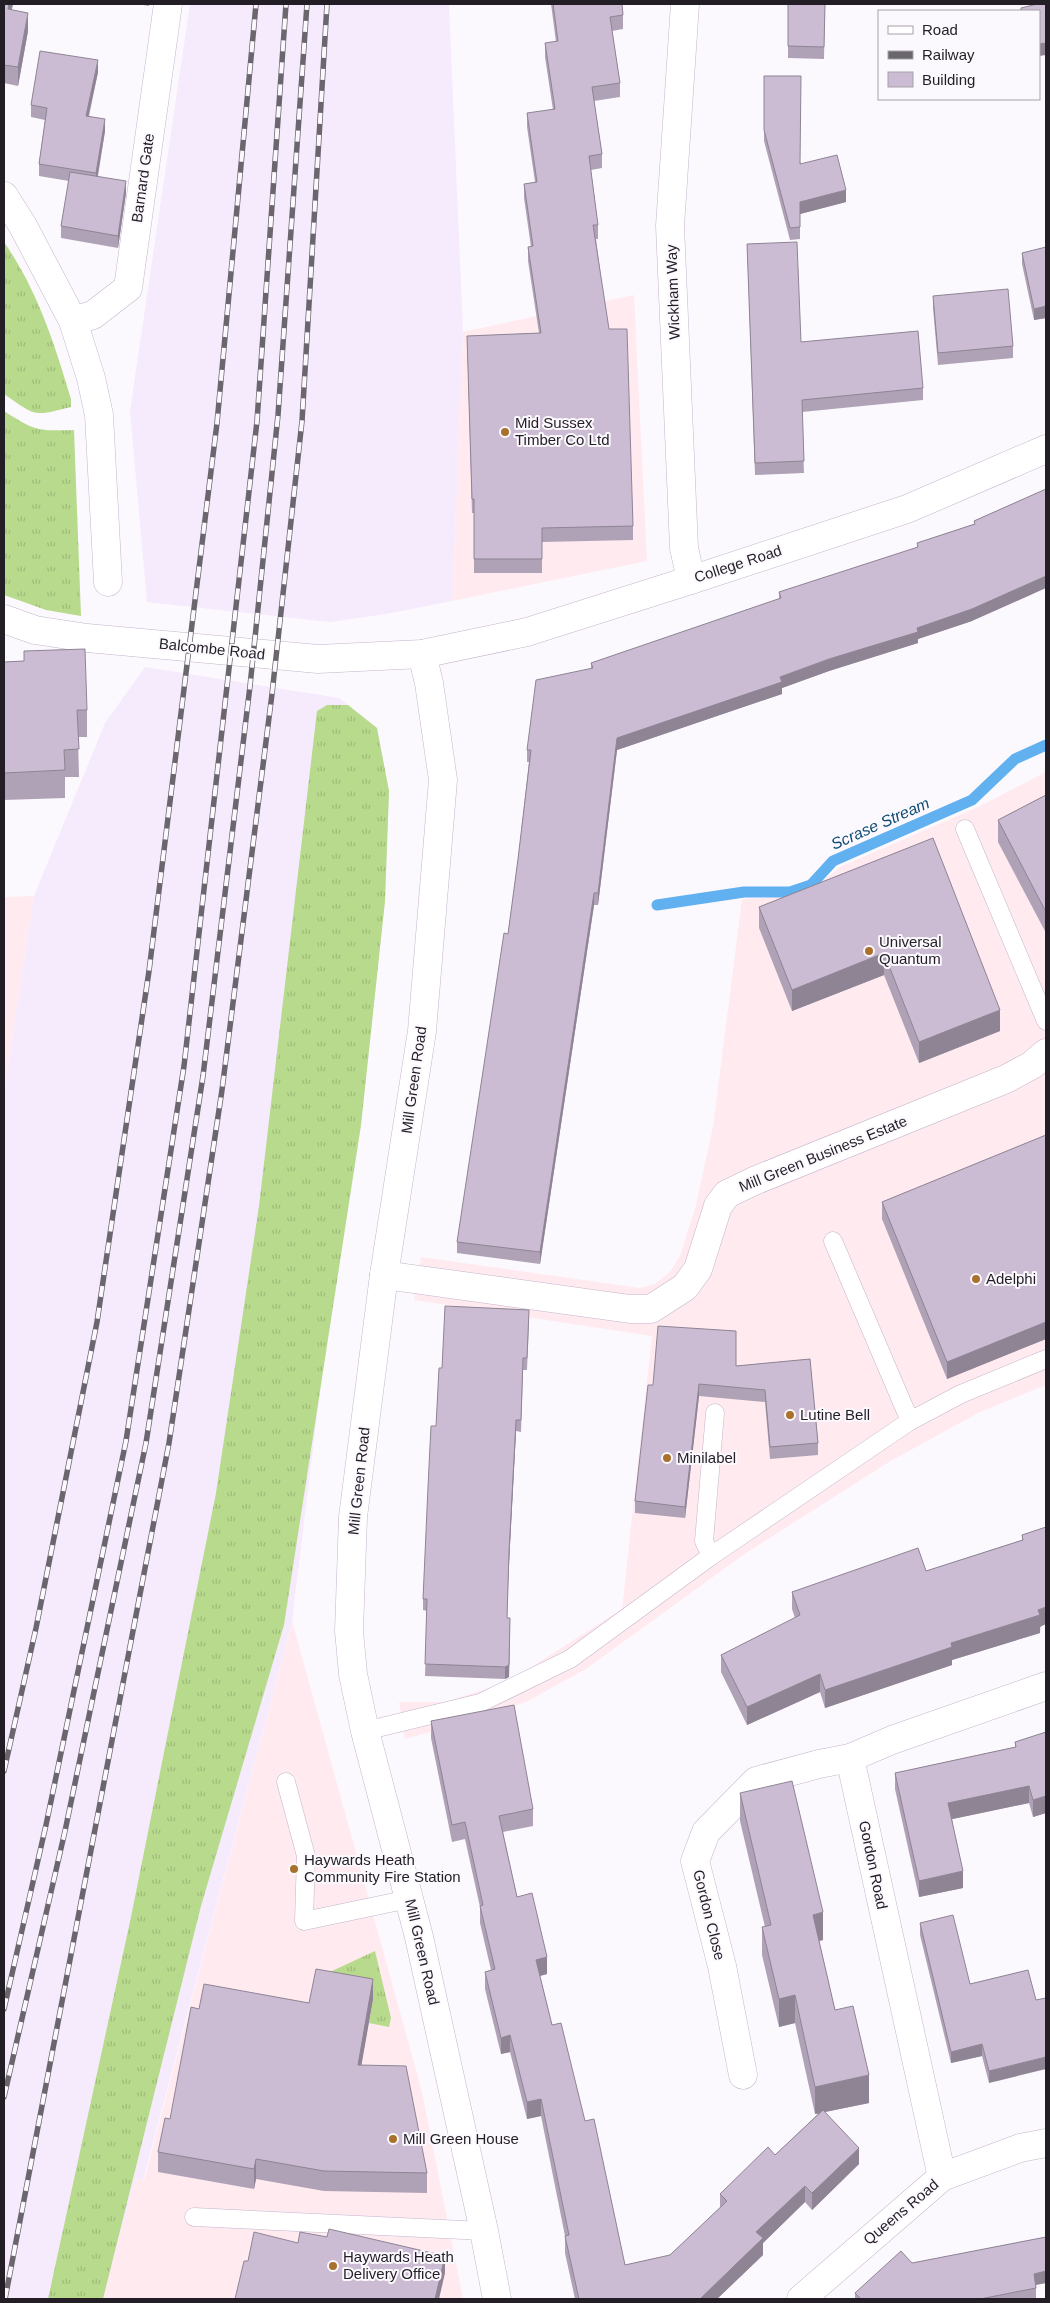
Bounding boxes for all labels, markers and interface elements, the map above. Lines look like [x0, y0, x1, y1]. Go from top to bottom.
legend [878, 10, 1040, 100]
text: Road [922, 21, 958, 38]
text: Railway [922, 46, 975, 63]
text: Building [922, 71, 975, 88]
street label: Barnard Gate [128, 132, 157, 224]
street label: Wickham Way [662, 244, 683, 340]
place label: Mid Sussex Timber Co Ltd [515, 414, 609, 448]
marker: Mid Sussex Timber Co Ltd [499, 426, 511, 438]
street label: College Road [692, 541, 784, 586]
street label: Balcombe Road [158, 634, 266, 663]
water label: Scrase Stream [828, 794, 932, 853]
place label: Universal Quantum [879, 933, 942, 967]
marker: Universal Quantum [863, 945, 875, 957]
street label: Mill Green Road [398, 1025, 429, 1135]
street label: Mill Green Business Estate [736, 1112, 909, 1195]
place label: Adelphi [986, 1270, 1036, 1287]
marker: Adelphi [970, 1273, 982, 1285]
place label: Lutine Bell [800, 1406, 870, 1423]
marker: Lutine Bell [784, 1409, 796, 1421]
street label: Mill Green Road [344, 1426, 373, 1536]
place label: Minilabel [677, 1449, 736, 1466]
marker: Minilabel [661, 1452, 673, 1464]
street label: Gordon Road [856, 1819, 891, 1911]
place label: Haywards Heath Community Fire Station [304, 1851, 461, 1885]
marker: Haywards Heath Community Fire Station [288, 1863, 300, 1875]
street label: Gordon Close [690, 1868, 729, 1962]
street label: Mill Green Road [402, 1897, 443, 2007]
place label: Mill Green House [403, 2130, 519, 2147]
marker: Mill Green House [387, 2133, 399, 2145]
street label: Queens Road [860, 2175, 942, 2248]
place label: Haywards Heath Delivery Office [343, 2248, 454, 2282]
marker: Haywards Heath Delivery Office [327, 2260, 339, 2272]

